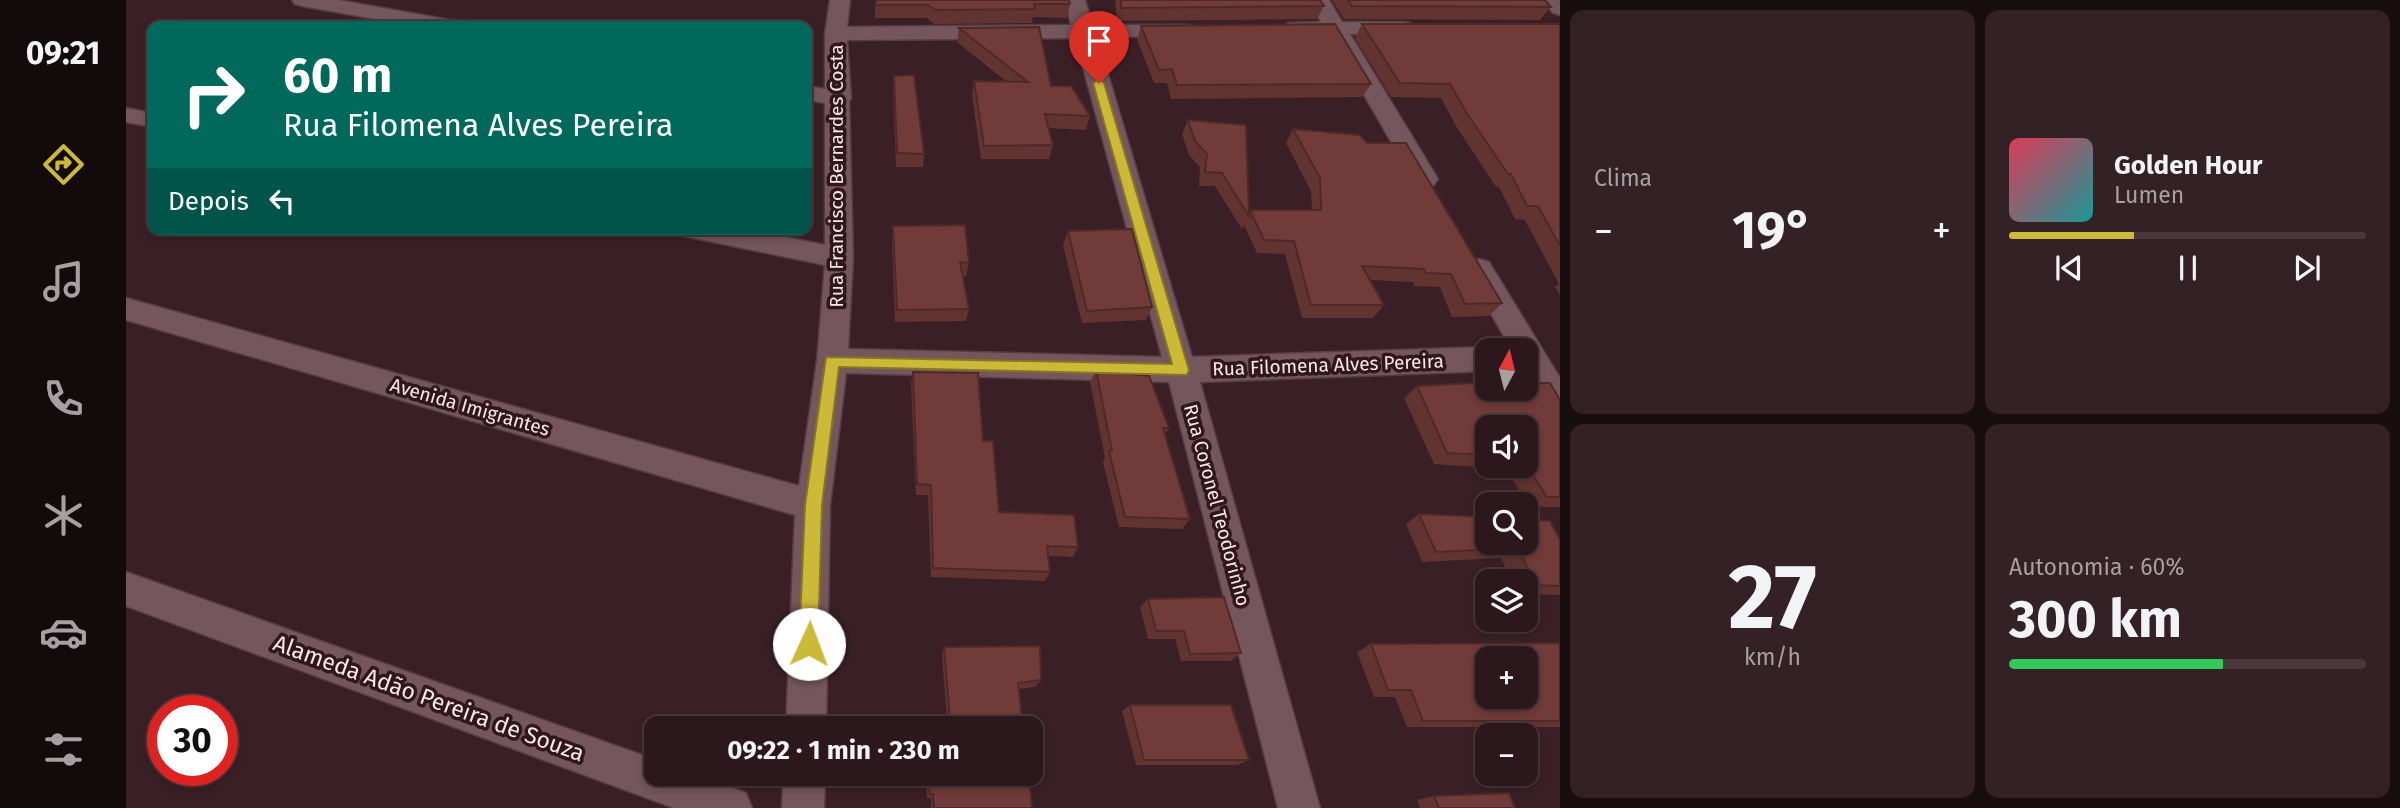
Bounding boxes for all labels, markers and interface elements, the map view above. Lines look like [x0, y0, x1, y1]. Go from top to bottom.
pin [1069, 11, 1129, 83]
icon: arrive [1080, 22, 1118, 60]
text: 09:21 [26, 34, 100, 72]
street label: Rua Francisco Bernardes Costa [825, 44, 848, 308]
text: 60 m [283, 46, 392, 105]
icon: right [168, 49, 259, 140]
text: Rua Filomena Alves Pereira [283, 106, 673, 144]
icon: directions [39, 140, 88, 189]
text: Golden Hour [2114, 150, 2262, 181]
text: Clima [1594, 164, 1652, 192]
text: Lumen [2114, 181, 2184, 209]
icon: left [263, 182, 301, 220]
text: Depois [168, 186, 249, 217]
text: 19° [1732, 199, 1813, 262]
text: − [1594, 208, 1613, 254]
text: + [1932, 208, 1951, 254]
icon: previous [2050, 249, 2088, 287]
icon: pause [2169, 249, 2207, 287]
icon: next [2288, 249, 2326, 287]
icon: music [39, 257, 88, 306]
north arrow [1475, 338, 1538, 401]
map controls [1475, 338, 1538, 786]
street label: Rua Filomena Alves Pereira [1212, 349, 1444, 381]
street label: Avenida Imigrantes [388, 373, 553, 441]
icon: phone [39, 374, 88, 423]
street label: Rua Coronel Teodorinho [1179, 402, 1255, 608]
button: sound [1475, 415, 1538, 478]
icon: climate [39, 491, 88, 540]
button: search [1475, 492, 1538, 555]
text: 27 [1728, 543, 1817, 652]
text: Autonomia · 60% [2009, 553, 2184, 581]
button: layers [1475, 569, 1538, 632]
text: 300 km [2009, 588, 2182, 651]
position arrow [772, 607, 846, 681]
icon: car [39, 608, 88, 657]
street label: Alameda Adão Pereira de Souza [270, 629, 588, 767]
text: km/h [1744, 643, 1801, 671]
button: + [1475, 646, 1538, 709]
speed limit sign: 30 [147, 695, 238, 786]
button: − [1475, 723, 1538, 786]
icon: filters [39, 725, 88, 774]
text: 09:22 · 1 min · 230 m [727, 735, 960, 766]

